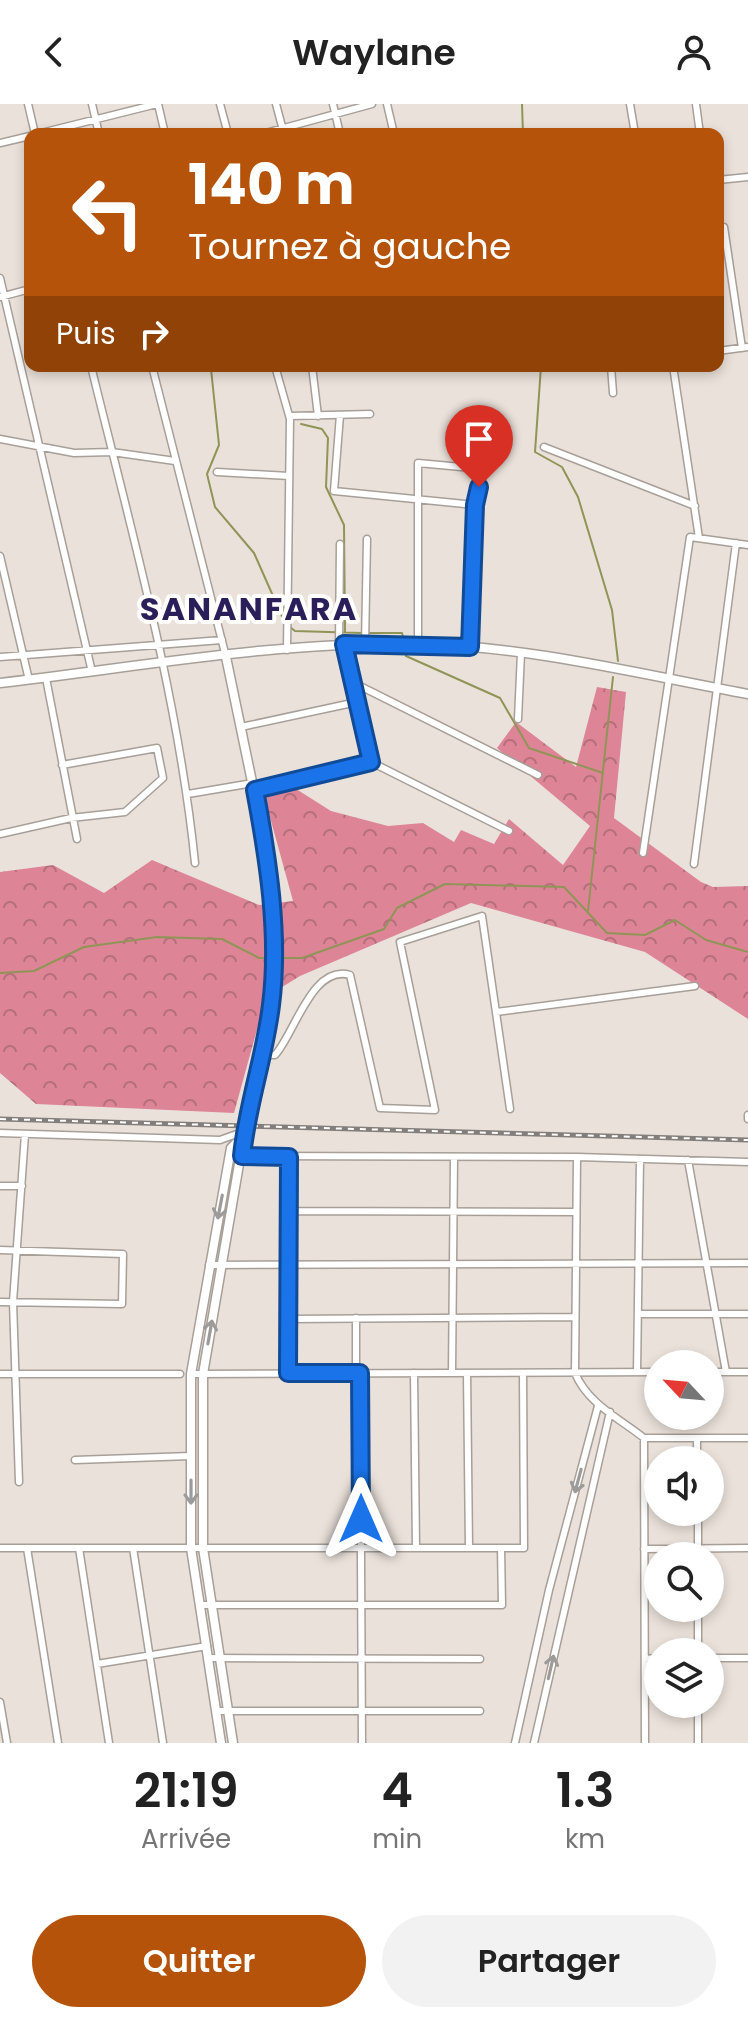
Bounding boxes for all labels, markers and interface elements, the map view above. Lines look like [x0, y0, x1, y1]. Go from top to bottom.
text: Waylane [292, 27, 456, 78]
icon: back [32, 30, 76, 74]
icon: person [672, 30, 716, 74]
text: 140 m [188, 145, 355, 224]
icon: left [56, 160, 160, 264]
text: Tournez à gauche [188, 221, 511, 272]
text: Puis [56, 312, 116, 355]
icon: right [132, 312, 176, 356]
pin [445, 405, 513, 487]
icon: arrive [457, 417, 501, 461]
district label: SANANFARA [140, 586, 358, 631]
one-way arrow [211, 1193, 226, 1219]
one-way arrow [203, 1320, 218, 1345]
north arrow [644, 1350, 724, 1430]
map controls [644, 1350, 724, 1718]
button: sound [644, 1446, 724, 1526]
one-way arrow [569, 1467, 584, 1493]
position arrow [319, 1477, 403, 1561]
one-way arrow [183, 1478, 199, 1505]
button: search [644, 1542, 724, 1622]
button: layers [644, 1638, 724, 1718]
one-way arrow [545, 1655, 560, 1680]
text: 21:19 [134, 1757, 239, 1824]
text: 4 [381, 1757, 413, 1824]
text: 1.3 [556, 1757, 614, 1824]
text: Arrivée [141, 1821, 231, 1857]
text: min [372, 1821, 422, 1857]
text: km [565, 1821, 605, 1857]
button: Quitter [32, 1915, 366, 2007]
button: Partager [382, 1915, 716, 2007]

